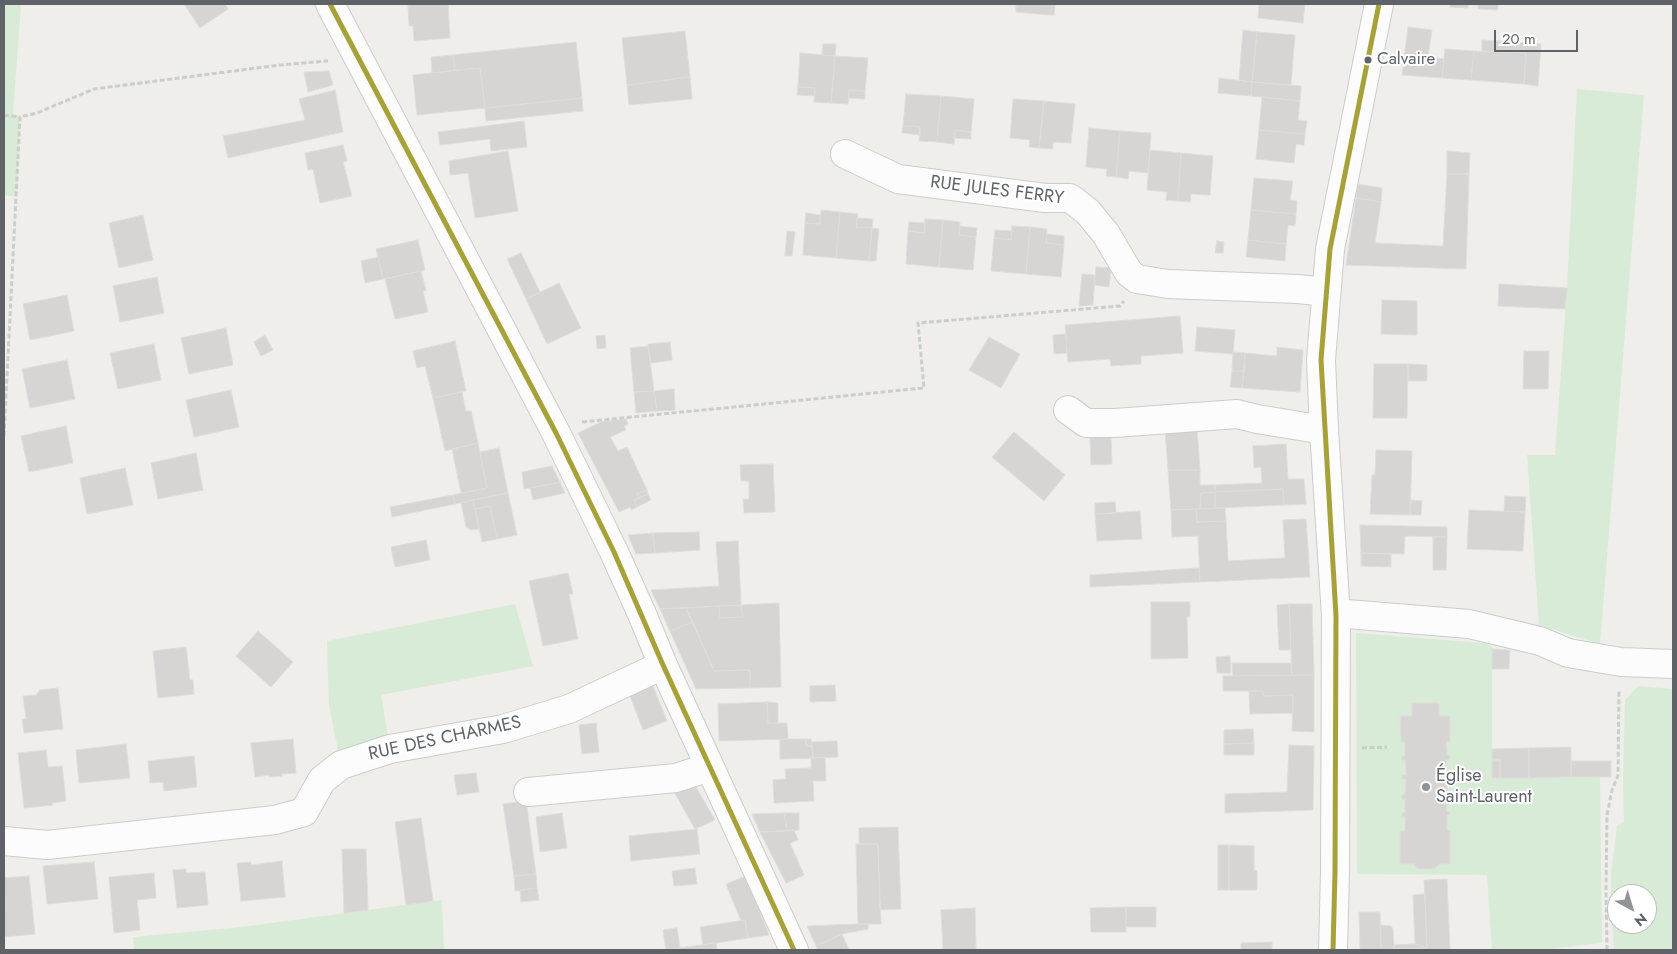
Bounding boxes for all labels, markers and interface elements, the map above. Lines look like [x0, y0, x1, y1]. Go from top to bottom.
scale bar [1497, 20, 1581, 52]
text: 20 m [1502, 28, 1536, 50]
place label: Calvaire [1377, 50, 1435, 70]
marker: Calvaire [1363, 55, 1373, 65]
street label: RUE JULES FERRY [929, 172, 1065, 210]
street label: RUE DES CHARMES [367, 712, 523, 766]
place label: Église Saint-Laurent [1436, 766, 1532, 809]
marker: Église Saint-Laurent [1420, 781, 1432, 793]
north arrow [1607, 884, 1657, 934]
text: N [1630, 909, 1651, 931]

